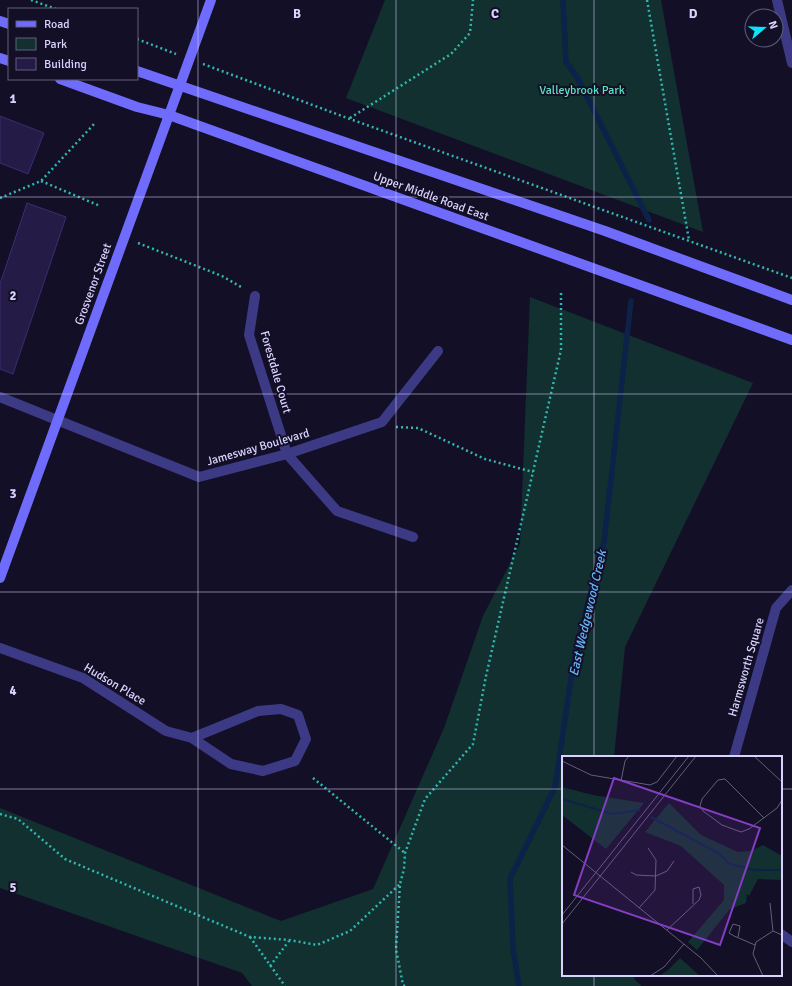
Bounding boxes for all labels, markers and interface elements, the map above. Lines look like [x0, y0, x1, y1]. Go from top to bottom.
text: B [293, 6, 301, 22]
text: C [491, 6, 499, 22]
text: D [689, 6, 698, 22]
legend [8, 8, 138, 80]
north arrow [744, 8, 784, 48]
text: Road [44, 17, 70, 32]
text: N [766, 19, 780, 31]
text: Park [44, 37, 67, 52]
text: Building [44, 57, 87, 72]
park label: Valleybrook Park [539, 83, 625, 98]
text: 1 [9, 91, 17, 107]
street label: Upper Middle Road East [371, 169, 491, 224]
street label: Grosvenor Street [72, 241, 115, 327]
text: 2 [9, 288, 17, 304]
street label: Forestdale Court [257, 329, 294, 415]
street label: Jamesway Boulevard [205, 426, 311, 469]
text: 3 [9, 486, 17, 502]
water label: East Wedgewood Creek [566, 547, 611, 678]
street label: Harmsworth Square [725, 616, 768, 718]
street label: Hudson Place [81, 660, 148, 709]
text: 4 [9, 683, 17, 699]
inset map [562, 756, 782, 976]
text: 5 [9, 880, 17, 896]

